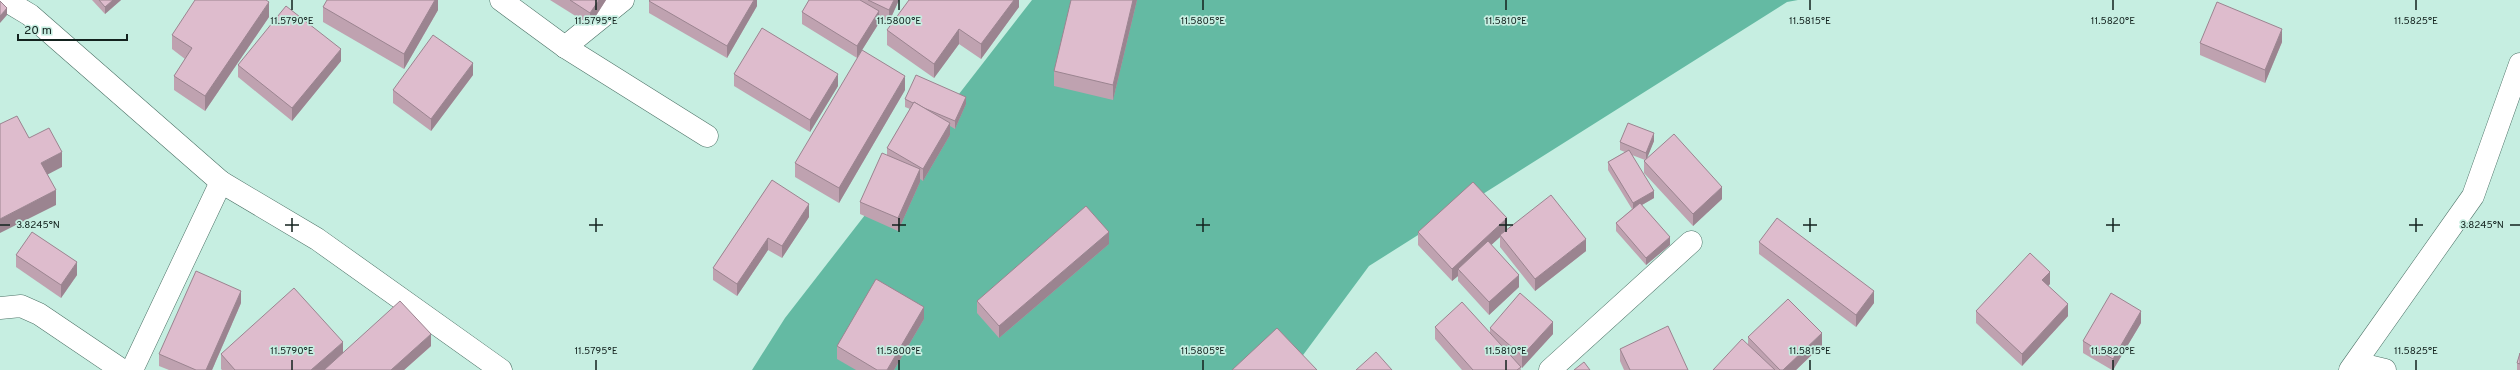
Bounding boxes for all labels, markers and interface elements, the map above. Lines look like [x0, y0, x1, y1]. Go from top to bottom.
text: 11.5790°E [270, 15, 314, 28]
text: 11.5795°E [574, 15, 618, 28]
text: 11.5800°E [877, 15, 921, 28]
text: 11.5805°E [1181, 15, 1225, 28]
text: 11.5810°E [1485, 15, 1527, 28]
text: 11.5815°E [1789, 15, 1831, 28]
text: 11.5820°E [2091, 15, 2135, 28]
text: 11.5825°E [2394, 15, 2438, 28]
scale bar [18, 16, 127, 42]
text: 20 m [24, 23, 52, 39]
text: 3.8245°N [16, 219, 60, 232]
text: 3.8245°N [2460, 219, 2504, 232]
text: 11.5790°E [270, 345, 314, 358]
text: 11.5795°E [574, 345, 618, 358]
text: 11.5800°E [877, 345, 921, 358]
text: 11.5805°E [1181, 345, 1225, 358]
text: 11.5810°E [1485, 345, 1527, 358]
text: 11.5815°E [1789, 345, 1831, 358]
text: 11.5820°E [2091, 345, 2135, 358]
text: 11.5825°E [2394, 345, 2438, 358]

